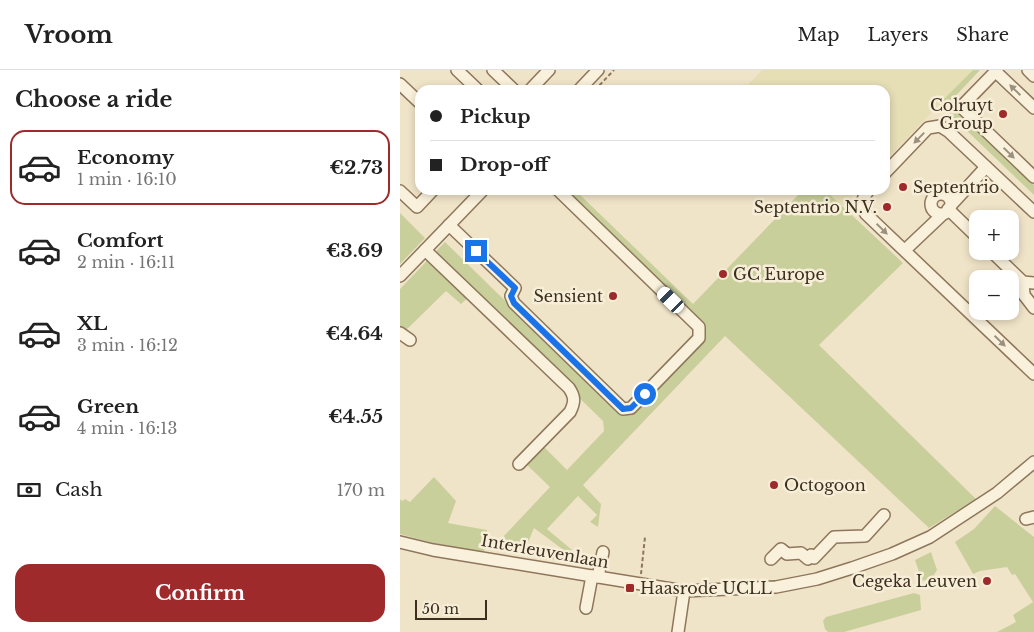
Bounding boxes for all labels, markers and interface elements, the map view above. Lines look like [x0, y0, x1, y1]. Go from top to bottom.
text: Vroom [25, 20, 113, 49]
text: Map [798, 24, 839, 46]
text: Layers [867, 24, 928, 46]
text: Share [956, 24, 1009, 46]
one-way arrow [1009, 84, 1021, 96]
text: Choose a ride [15, 86, 172, 113]
place label: Colruyt Group [930, 95, 993, 133]
text: Pickup [460, 105, 531, 128]
marker: Colruyt Group [997, 108, 1009, 120]
one-way arrow [913, 132, 925, 144]
icon: car [17, 145, 62, 190]
text: Economy [77, 146, 174, 169]
one-way arrow [1002, 147, 1014, 159]
text: Drop-off [460, 153, 549, 176]
text: €2.73 [330, 156, 383, 179]
text: 1 min · 16:10 [77, 169, 177, 189]
place label: Septentrio [913, 177, 999, 197]
marker: Septentrio [897, 181, 909, 193]
place label: Septentrio N.V. [754, 197, 877, 217]
marker: Septentrio N.V. [881, 201, 893, 213]
map controls [969, 210, 1019, 320]
button: + [969, 210, 1019, 260]
one-way arrow [876, 223, 888, 235]
icon: car [17, 228, 62, 273]
text: Comfort [77, 229, 164, 252]
text: €3.69 [326, 239, 383, 262]
route end [465, 240, 487, 262]
text: 2 min · 16:11 [77, 252, 175, 272]
place label: GC Europe [733, 264, 825, 284]
marker: GC Europe [717, 268, 729, 280]
button: − [969, 270, 1019, 320]
car [655, 284, 687, 316]
place label: Sensient [534, 286, 603, 306]
marker: Sensient [607, 290, 619, 302]
icon: car [17, 311, 62, 356]
text: XL [77, 312, 107, 335]
text: €4.64 [326, 322, 383, 345]
text: 3 min · 16:12 [77, 335, 178, 355]
one-way arrow [993, 335, 1005, 347]
route start [634, 383, 656, 405]
icon: car [17, 394, 62, 439]
text: Green [77, 395, 139, 418]
text: €4.55 [328, 405, 383, 428]
text: 4 min · 16:13 [77, 418, 177, 438]
place label: Octogoon [784, 475, 866, 495]
icon: cash [15, 476, 43, 504]
text: Cash [55, 478, 102, 501]
marker: Octogoon [768, 479, 780, 491]
text: 170 m [337, 480, 385, 500]
street label: Interleuvenlaan [480, 530, 610, 572]
button: Confirm [15, 564, 385, 622]
place label: Cegeka Leuven [852, 571, 977, 591]
marker: Cegeka Leuven [981, 575, 993, 587]
place label: Haasrode UCLL [640, 578, 772, 598]
marker: Haasrode UCLL [624, 582, 636, 594]
scale bar [415, 597, 488, 620]
text: 50 m [422, 600, 459, 618]

